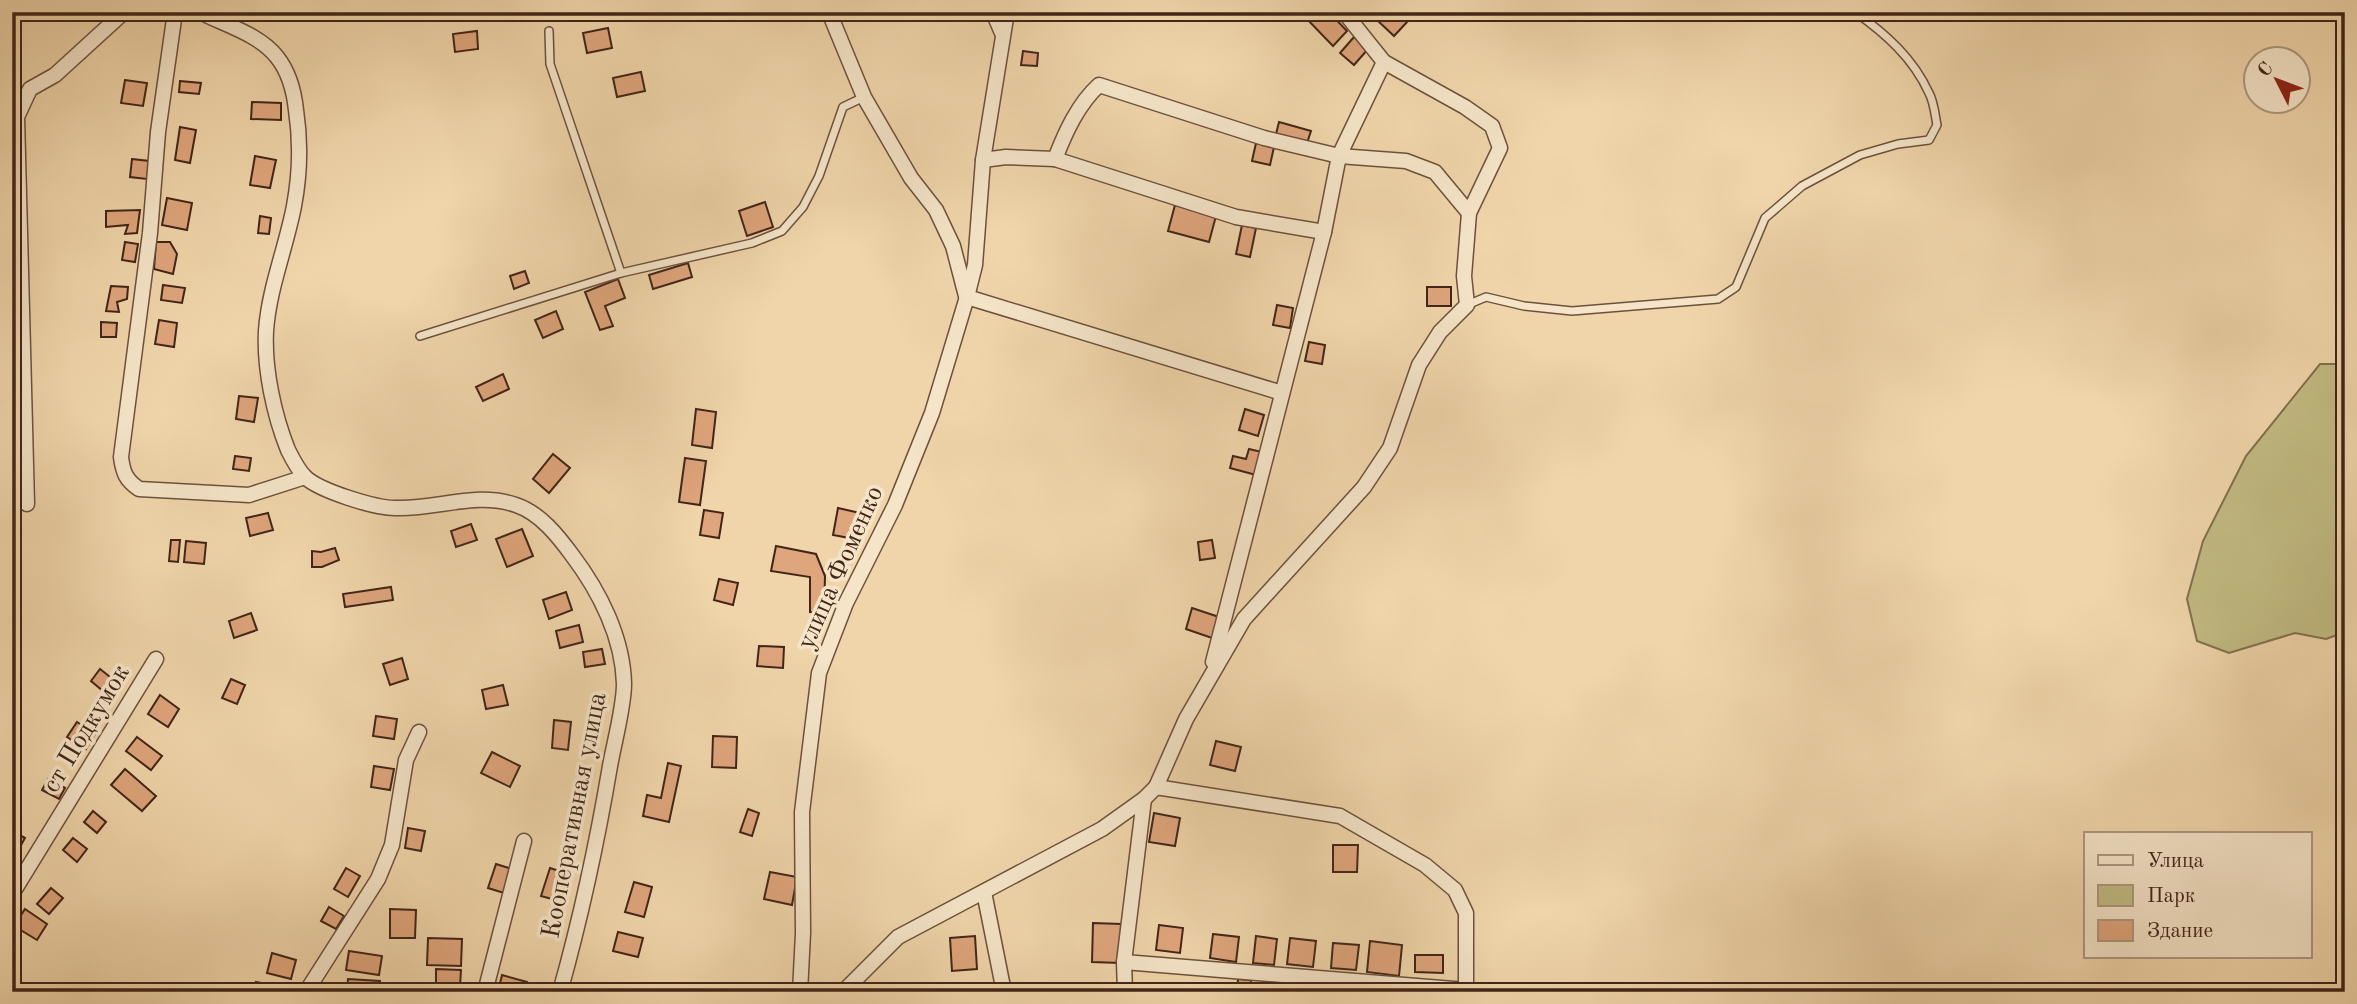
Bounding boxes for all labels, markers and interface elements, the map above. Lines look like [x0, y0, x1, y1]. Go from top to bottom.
north arrow [2242, 46, 2312, 116]
text: С [2255, 59, 2277, 81]
street label: улица Фоменко [793, 482, 888, 653]
street label: ст Подкумок [38, 661, 135, 797]
street label: Кооперативная улица [538, 690, 612, 941]
legend [2084, 832, 2312, 958]
text: Улица [2147, 851, 2204, 872]
text: Парк [2147, 886, 2196, 907]
text: Здание [2147, 921, 2213, 942]

